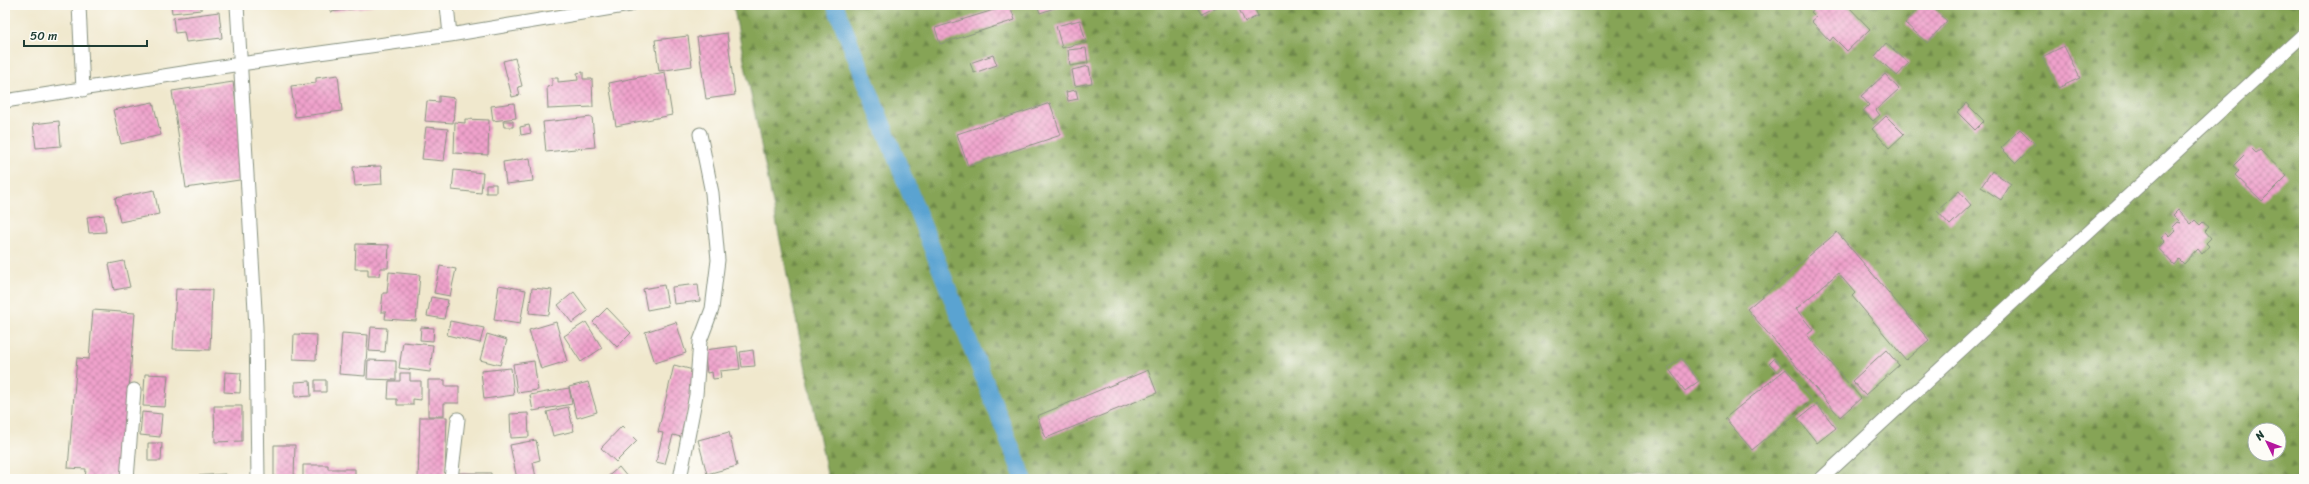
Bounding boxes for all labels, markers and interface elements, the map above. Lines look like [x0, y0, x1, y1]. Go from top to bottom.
scale bar [24, 22, 147, 48]
text: 50 m [30, 25, 57, 47]
north arrow [2247, 422, 2287, 462]
text: N [2250, 426, 2270, 446]

